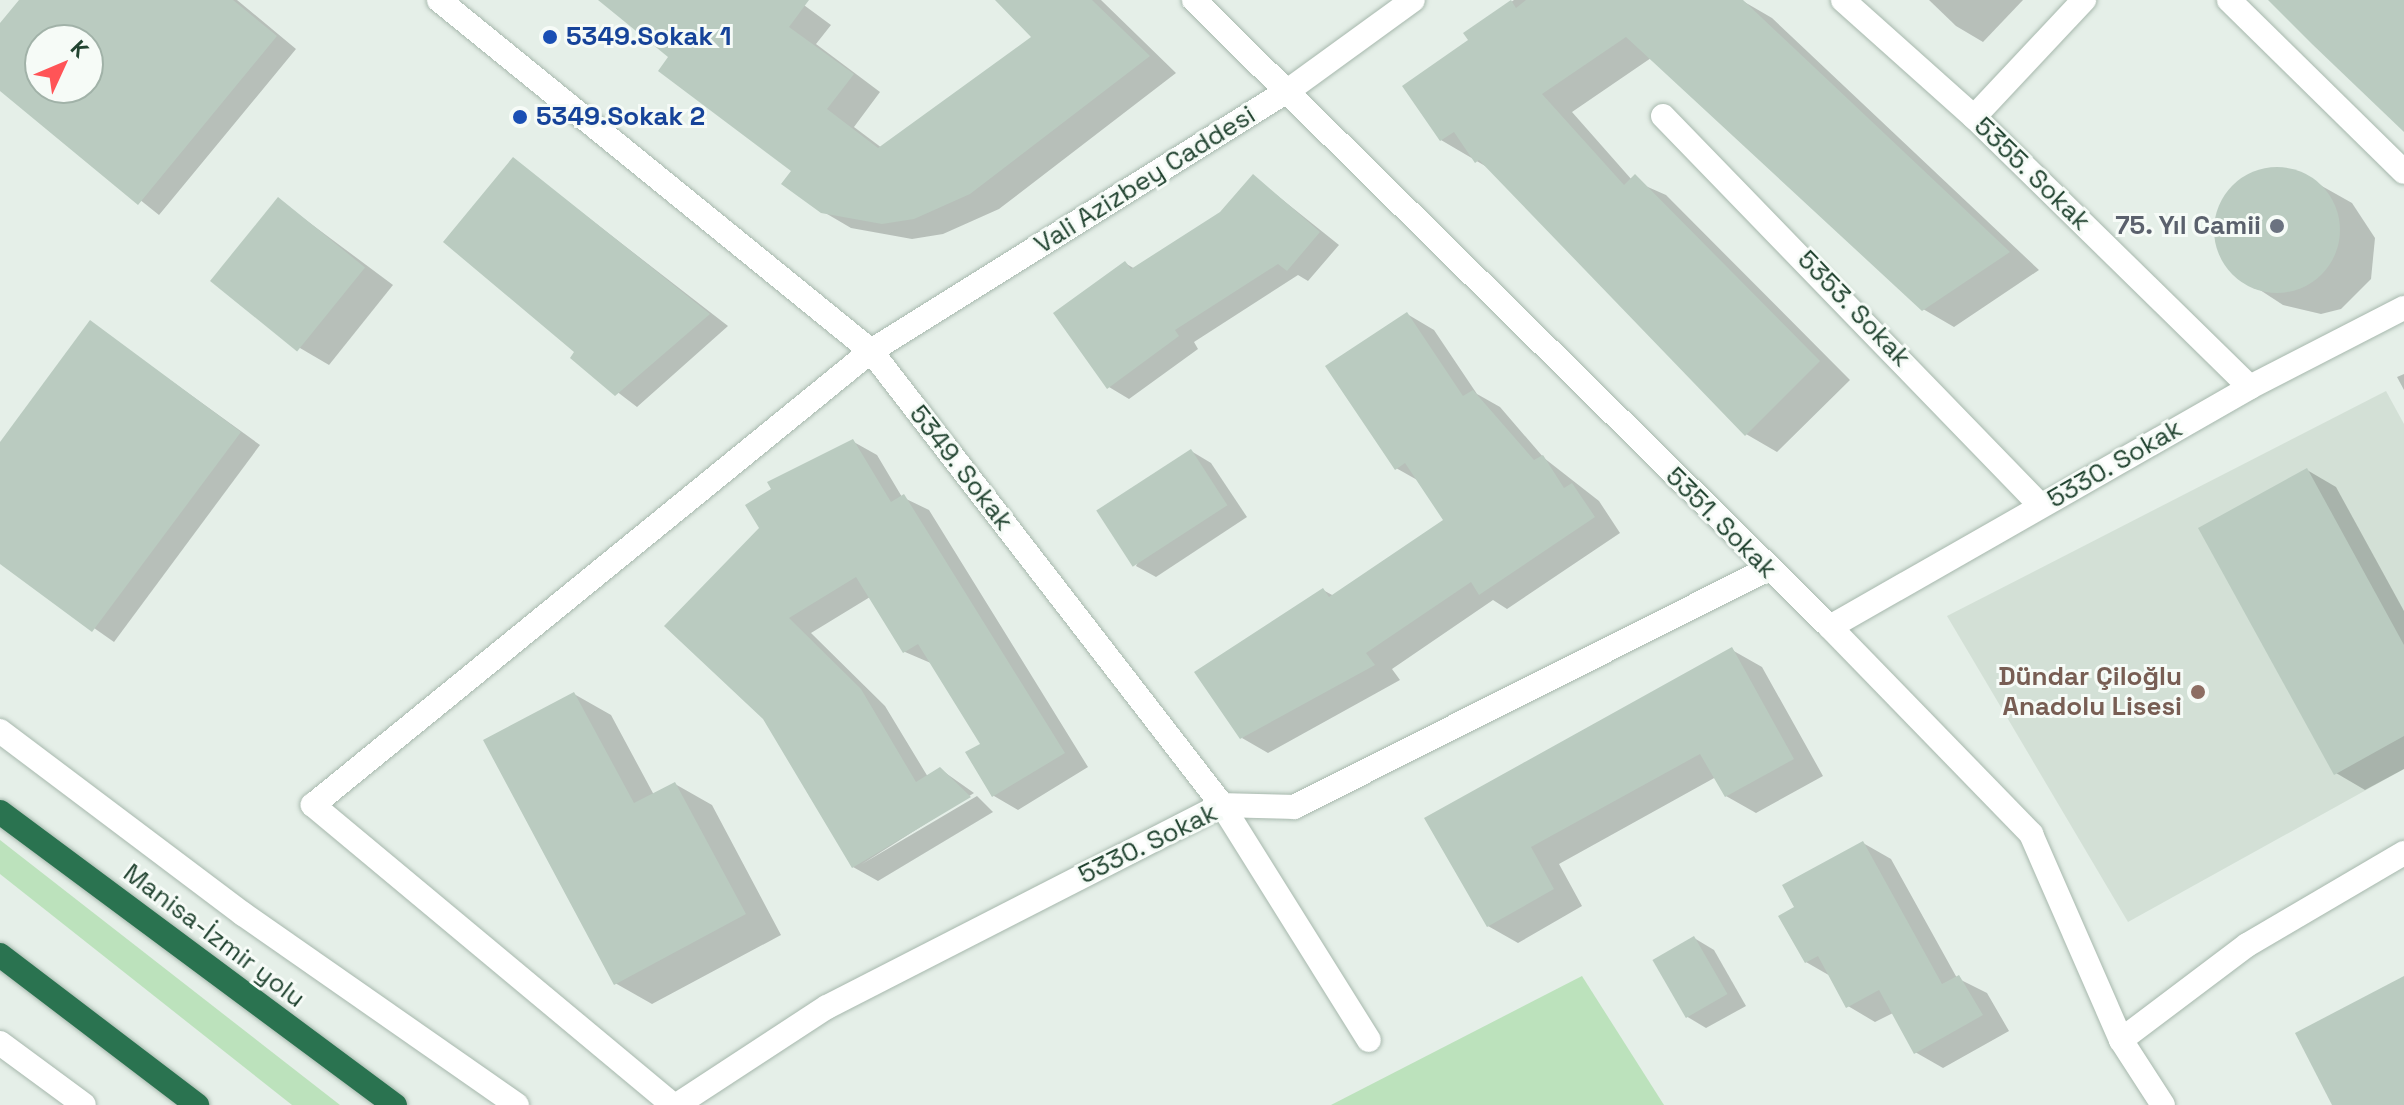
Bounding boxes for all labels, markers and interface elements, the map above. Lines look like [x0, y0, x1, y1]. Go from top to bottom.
place label: 5349.Sokak 1 [566, 21, 732, 53]
north arrow [24, 24, 104, 104]
marker: 5349.Sokak 1 [541, 28, 559, 46]
text: K [65, 34, 95, 63]
street label: Vali Azizbey Caddesi [1029, 99, 1261, 261]
place label: 5349.Sokak 2 [536, 101, 705, 133]
marker: 5349.Sokak 2 [511, 108, 529, 126]
street label: 5355. Sokak [1967, 111, 2097, 237]
place label: 75. Yıl Camii [2114, 210, 2261, 242]
marker: 75. Yıl Camii [2268, 217, 2286, 235]
street label: 5353. Sokak [1791, 244, 1917, 374]
street label: 5349. Sokak [902, 399, 1020, 537]
street label: 5330. Sokak [2042, 413, 2188, 515]
street label: 5351. Sokak [1659, 461, 1783, 585]
place label: Dündar Çiloğlu Anadolu Lisesi [1998, 661, 2182, 722]
marker: Dündar Çiloğlu Anadolu Lisesi [2189, 683, 2207, 701]
street label: 5330. Sokak [1073, 797, 1223, 891]
street label: Manisa-İzmir yolu [117, 858, 311, 1014]

